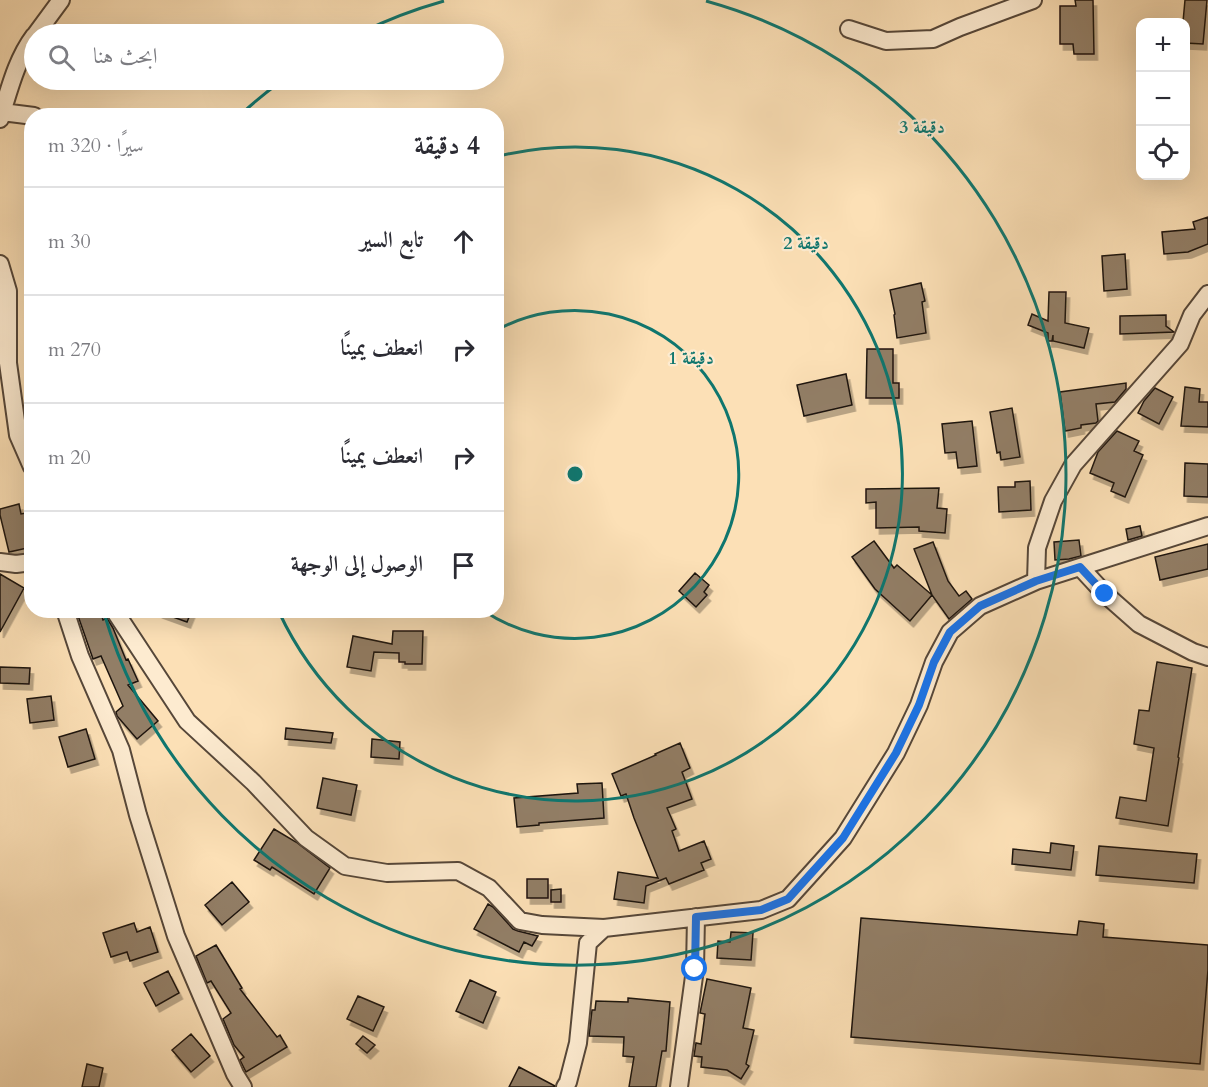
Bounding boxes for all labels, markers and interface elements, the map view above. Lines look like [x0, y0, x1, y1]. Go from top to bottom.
map controls [1136, 18, 1190, 180]
button: + [1136, 18, 1190, 72]
search box [24, 24, 504, 90]
icon: search [45, 41, 78, 74]
text: ابحث هنا [93, 41, 158, 71]
button: − [1136, 72, 1190, 126]
text: 3 دقيقة [899, 115, 945, 140]
button: locate [1136, 126, 1190, 180]
text: 4 دقيقة [414, 128, 480, 163]
text: سيرًا · 320 m [48, 132, 144, 159]
text: تابع السير [360, 225, 423, 255]
icon: ahead [447, 225, 480, 258]
text: 30 m [48, 228, 91, 255]
text: 2 دقيقة [783, 231, 829, 256]
text: انعطف يمينًا [340, 333, 423, 363]
icon: right [447, 333, 480, 366]
text: 270 m [48, 336, 101, 363]
text: 1 دقيقة [668, 346, 714, 371]
text: انعطف يمينًا [340, 441, 423, 471]
icon: right [447, 441, 480, 474]
text: 20 m [48, 444, 91, 471]
centre of rings [565, 464, 585, 484]
text: الوصول إلى الوجهة [291, 549, 423, 579]
icon: arrive [447, 549, 480, 582]
route end [1091, 580, 1117, 606]
route start [681, 955, 707, 981]

